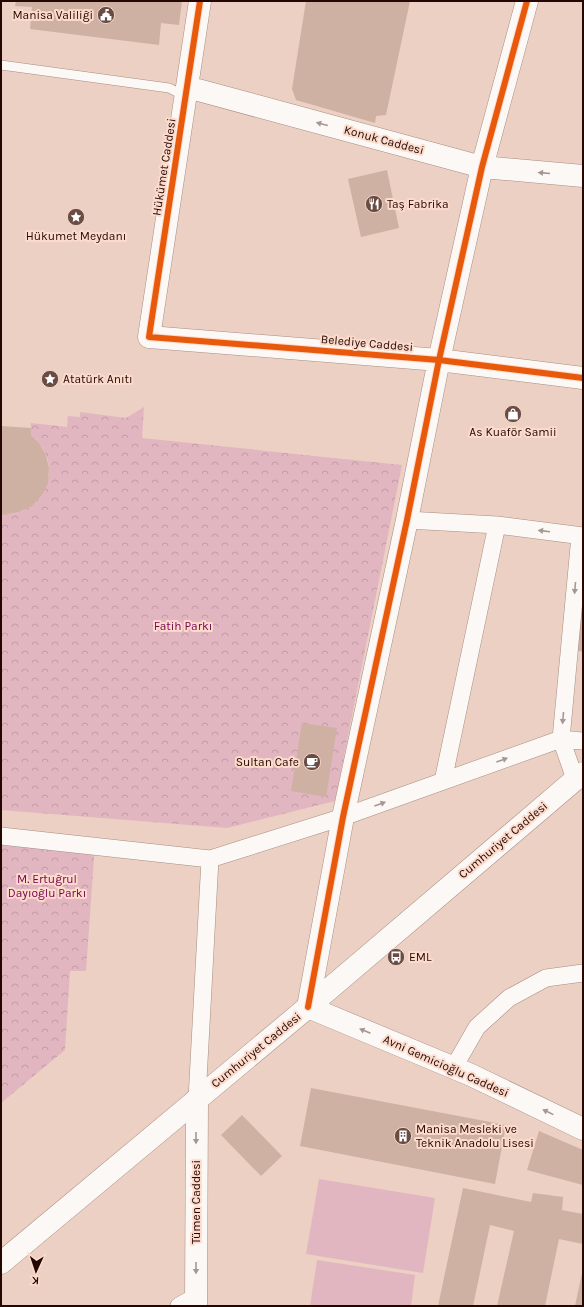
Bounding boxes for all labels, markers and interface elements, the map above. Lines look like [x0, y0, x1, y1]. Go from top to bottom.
public building icon: Manisa Valiliği [96, 5, 116, 25]
place label: Manisa Valiliği [12, 8, 93, 22]
street label: Hükümet Caddesi [149, 117, 179, 217]
one-way arrow [316, 120, 328, 126]
street label: Konuk Caddesi [342, 123, 426, 157]
one-way arrow [538, 169, 550, 176]
restaurant icon: Taş Fabrika [364, 194, 384, 214]
place label: Taş Fabrika [387, 197, 449, 211]
place icon: Hükumet Meydanı [66, 207, 86, 227]
place label: Hükumet Meydanı [26, 229, 126, 243]
street label: Belediye Caddesi [320, 332, 414, 354]
place icon: Atatürk Anıtı [40, 369, 60, 389]
place label: Atatürk Anıtı [63, 372, 133, 386]
shop icon: As Kuaför Samii [503, 404, 523, 424]
place label: As Kuaför Samii [469, 425, 557, 439]
one-way arrow [538, 528, 550, 534]
one-way arrow [572, 582, 579, 594]
park label: Fatih Parkı [154, 619, 212, 633]
one-way arrow [560, 712, 566, 724]
cafe icon: Sultan Cafe [302, 752, 322, 772]
place label: Sultan Cafe [236, 755, 299, 769]
one-way arrow [497, 756, 509, 762]
street label: Cumhuriyet Caddesi [456, 799, 550, 881]
one-way arrow [374, 800, 386, 806]
park label: M. Ertuğrul Dayıoğlu Parkı [8, 872, 86, 900]
bus stop icon: EML [386, 947, 406, 967]
place label: EML [409, 950, 432, 964]
street label: Cumhuriyet Caddesi [208, 1009, 304, 1091]
one-way arrow [359, 1027, 371, 1033]
street label: Avni Gemicioğlu Caddesi [381, 1032, 511, 1100]
one-way arrow [542, 1109, 554, 1115]
place label: Manisa Mesleki ve Teknik Anadolu Lisesi [416, 1122, 534, 1150]
building icon: Manisa Mesleki ve Teknik Anadolu Lisesi [393, 1126, 413, 1146]
one-way arrow [193, 1132, 199, 1145]
street label: Tümen Caddesi [189, 1160, 203, 1244]
north arrow [16, 1251, 56, 1291]
one-way arrow [192, 1262, 199, 1274]
text: K [31, 1274, 39, 1287]

